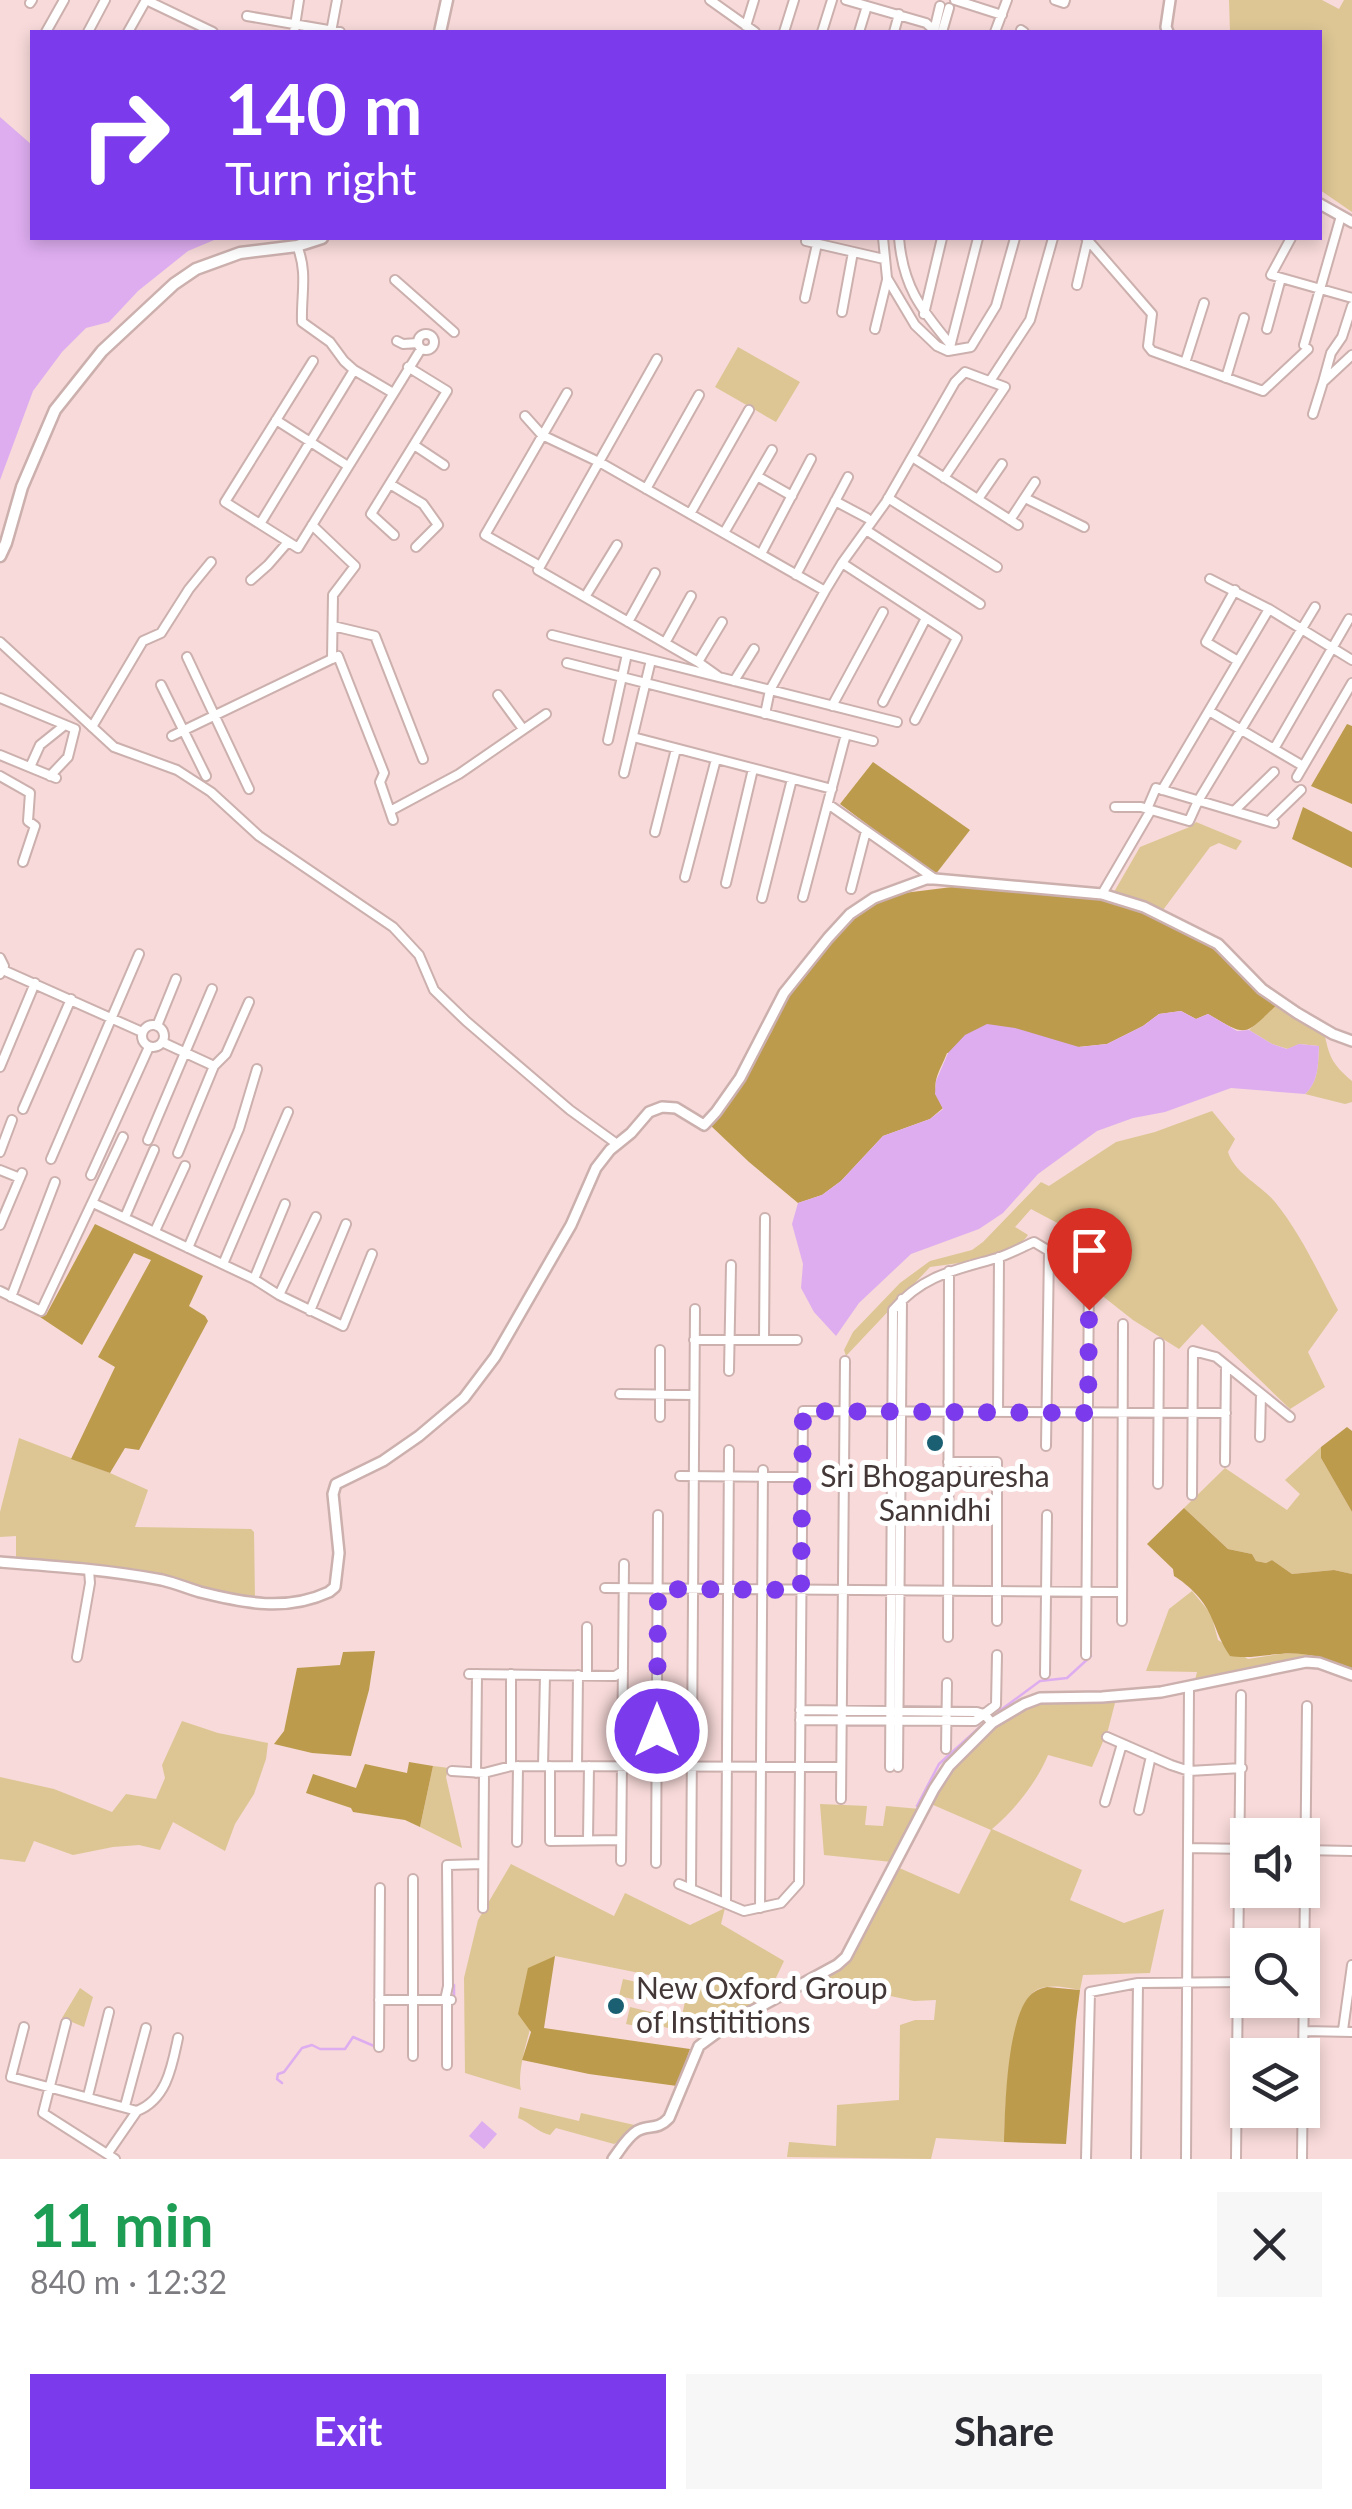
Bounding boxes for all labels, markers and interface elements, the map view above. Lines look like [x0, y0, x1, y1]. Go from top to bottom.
text: 140 m [225, 66, 422, 150]
icon: right [60, 70, 190, 200]
text: Turn right [225, 151, 416, 205]
pin [1047, 1208, 1132, 1311]
icon: arrive [1062, 1223, 1117, 1278]
marker: Sri Bhogapuresha Sannidhi [924, 1432, 946, 1454]
place label: Sri Bhogapuresha Sannidhi [820, 1457, 1050, 1527]
position arrow [605, 1679, 709, 1783]
map controls [1230, 1818, 1320, 2128]
button: sound [1230, 1818, 1320, 1908]
button: search [1230, 1928, 1320, 2018]
place label: New Oxford Group of Instititions [636, 1969, 888, 2039]
marker: New Oxford Group of Instititions [605, 1995, 627, 2017]
button: layers [1230, 2038, 1320, 2128]
text: 11 min [30, 2188, 214, 2260]
button: close [1217, 2192, 1322, 2297]
text: 840 m · 12:32 [30, 2262, 227, 2301]
button: Exit [30, 2374, 666, 2489]
button: Share [686, 2374, 1322, 2489]

